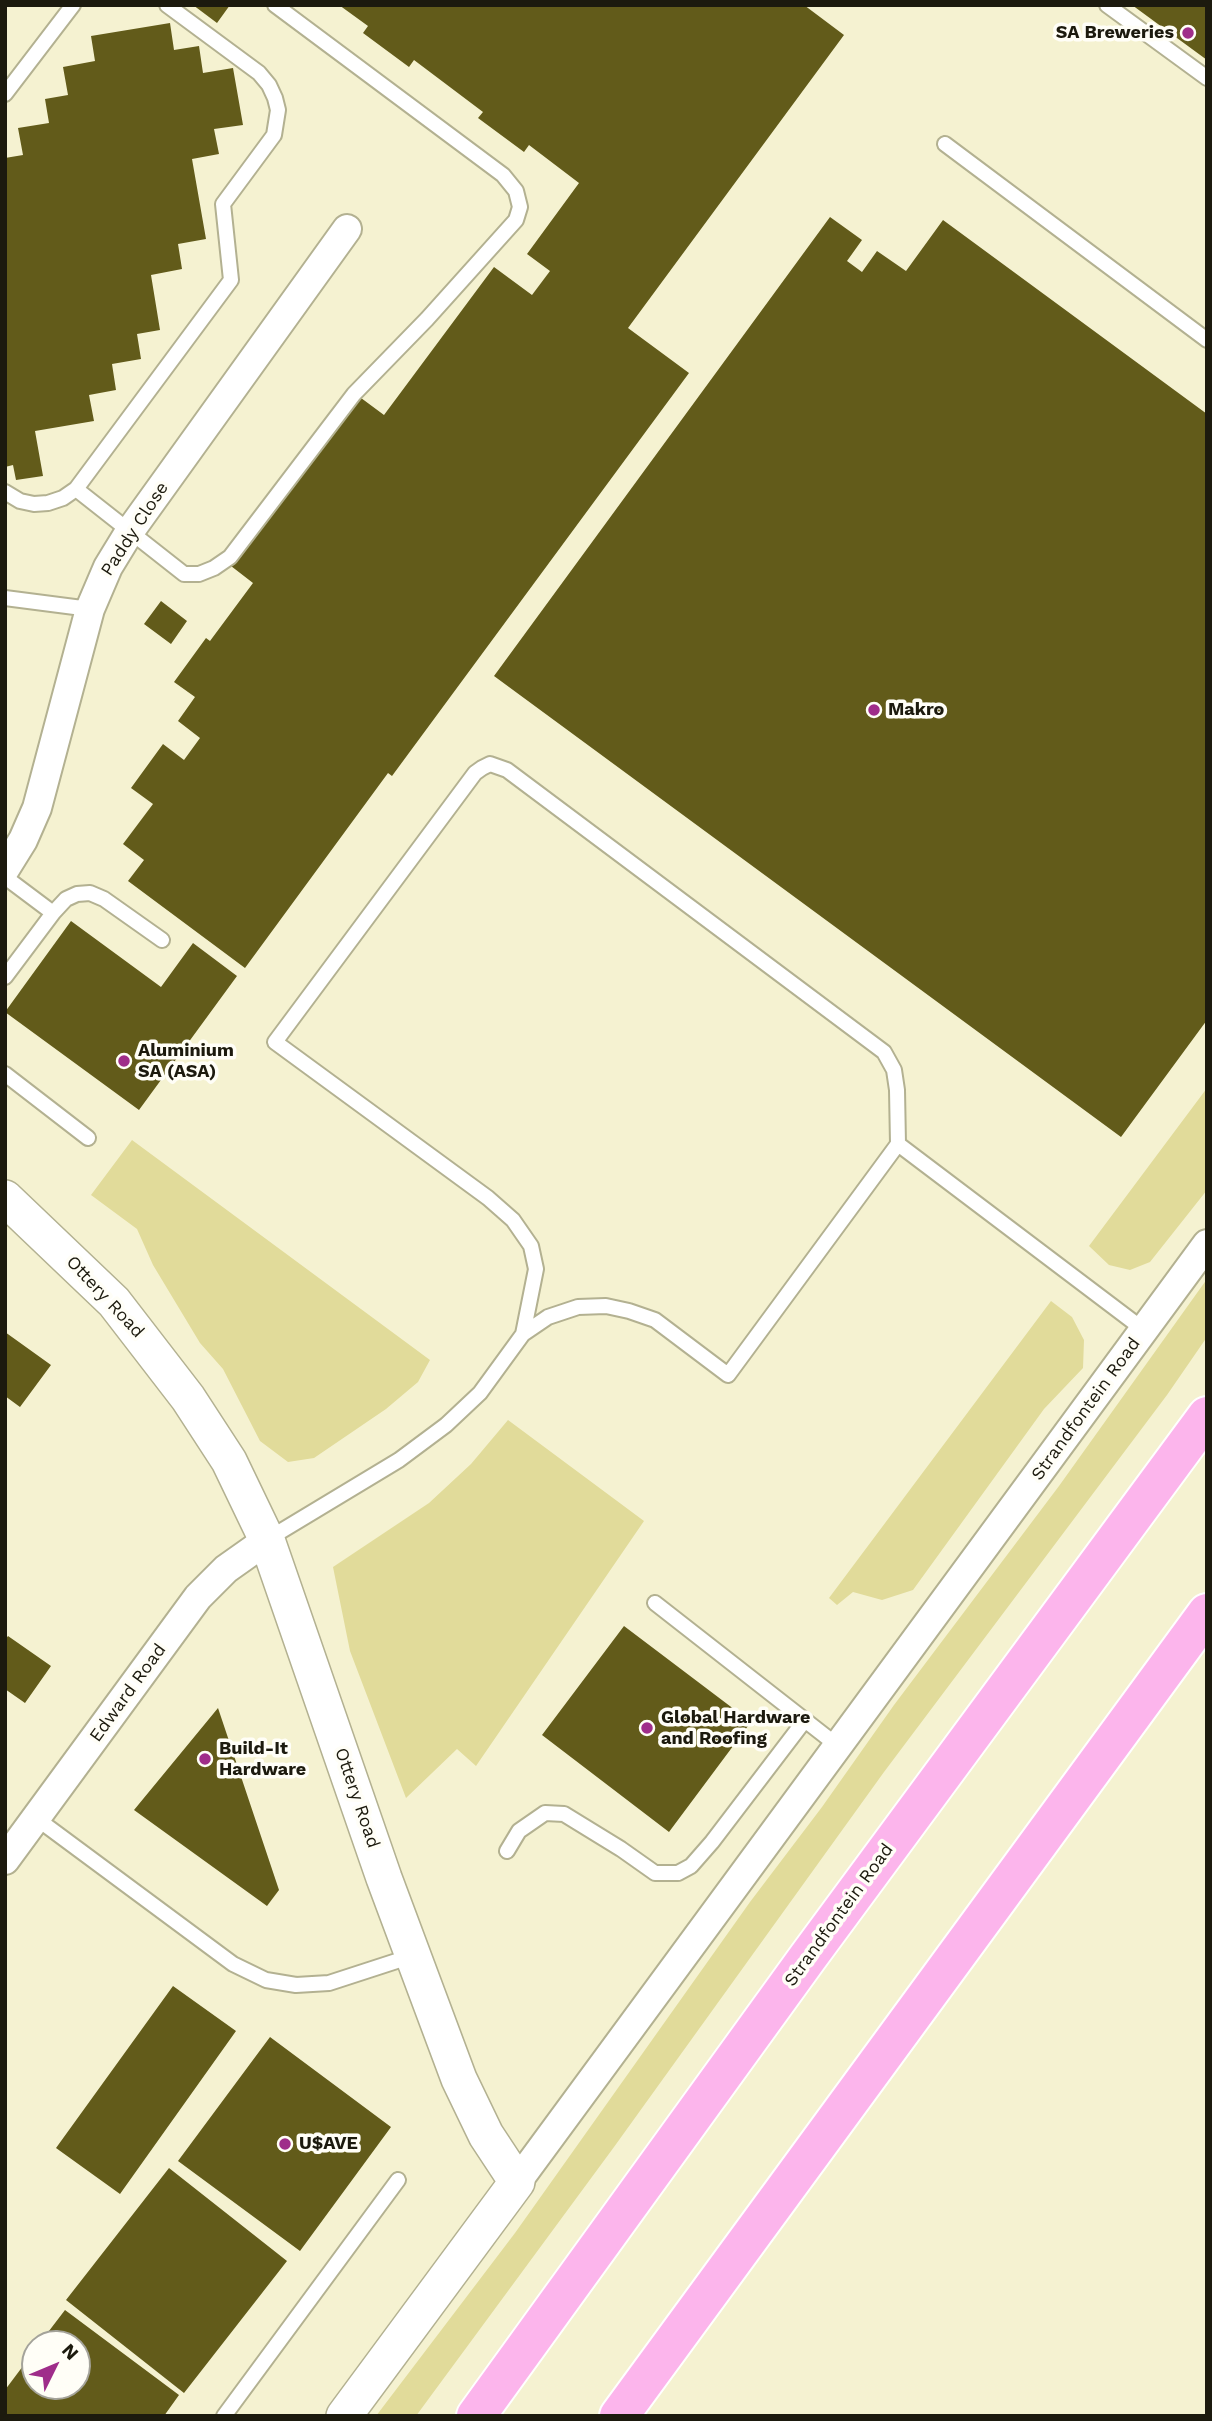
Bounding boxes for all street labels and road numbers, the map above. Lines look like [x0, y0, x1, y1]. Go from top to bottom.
street label: Paddy Close [97, 478, 173, 580]
street label: Ottery Road [61, 1251, 149, 1343]
street label: Strandfontein Road [1027, 1333, 1145, 1485]
street label: Edward Road [85, 1640, 171, 1746]
street label: Ottery Road [330, 1745, 384, 1851]
street label: Strandfontein Road [780, 1839, 898, 1991]

